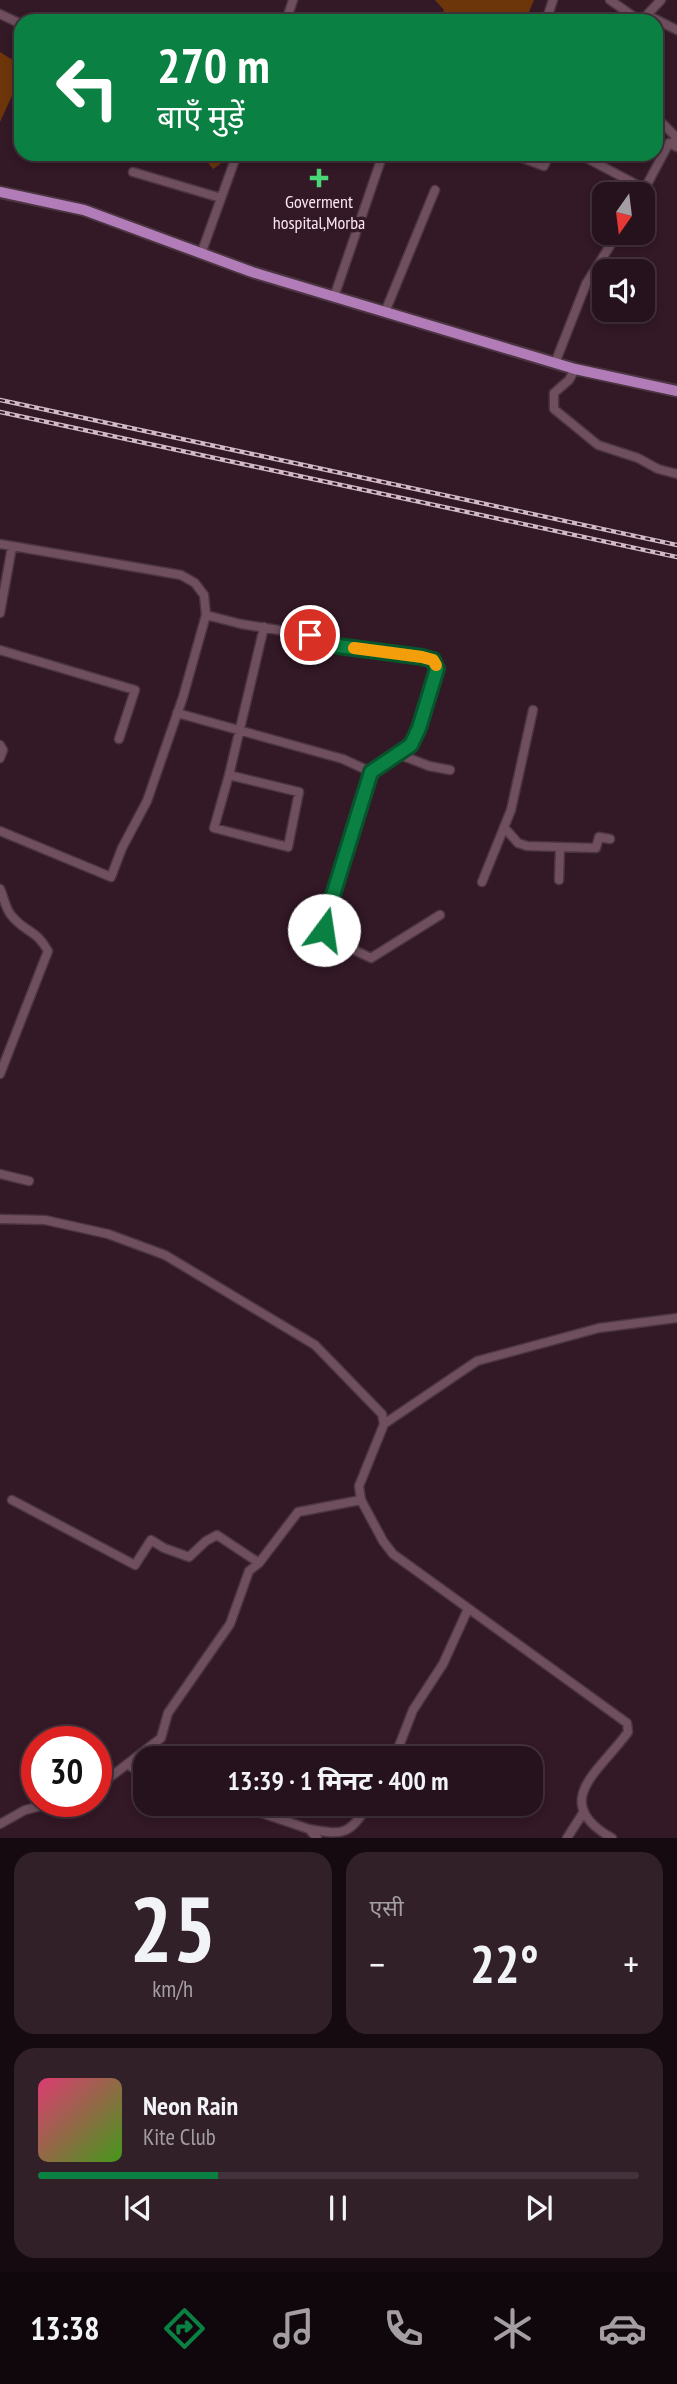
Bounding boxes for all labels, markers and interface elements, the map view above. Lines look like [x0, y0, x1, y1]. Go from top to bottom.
text: 270 m [157, 33, 270, 97]
icon: left [42, 42, 133, 133]
text: बाएँ मुड़ें [157, 95, 244, 137]
marker: Goverment hospital,Morba [309, 168, 329, 188]
north arrow [592, 182, 654, 245]
map controls [592, 182, 655, 322]
place label: Goverment hospital,Morba [273, 190, 365, 234]
button: sound [592, 259, 655, 322]
pin [280, 605, 340, 665]
icon: arrive [291, 616, 329, 654]
position arrow [287, 893, 361, 967]
speed limit sign: 30 [21, 1726, 112, 1817]
text: 13:39 · 1 मिनट · 400 m [228, 1764, 448, 1797]
text: 25 [129, 1869, 216, 1987]
text: एसी [370, 1893, 404, 1922]
text: 22° [470, 1930, 539, 1997]
text: − [370, 1939, 385, 1988]
text: + [623, 1939, 639, 1988]
text: km/h [152, 1974, 193, 2003]
text: Neon Rain [143, 2089, 238, 2122]
text: Kite Club [143, 2122, 216, 2151]
icon: previous [119, 2189, 157, 2227]
icon: pause [319, 2189, 357, 2227]
icon: next [520, 2189, 558, 2227]
icon: directions [160, 2304, 209, 2353]
icon: music [269, 2304, 318, 2353]
icon: phone [379, 2304, 428, 2353]
icon: climate [488, 2304, 537, 2353]
icon: car [598, 2304, 647, 2353]
text: 13:38 [30, 2307, 99, 2349]

